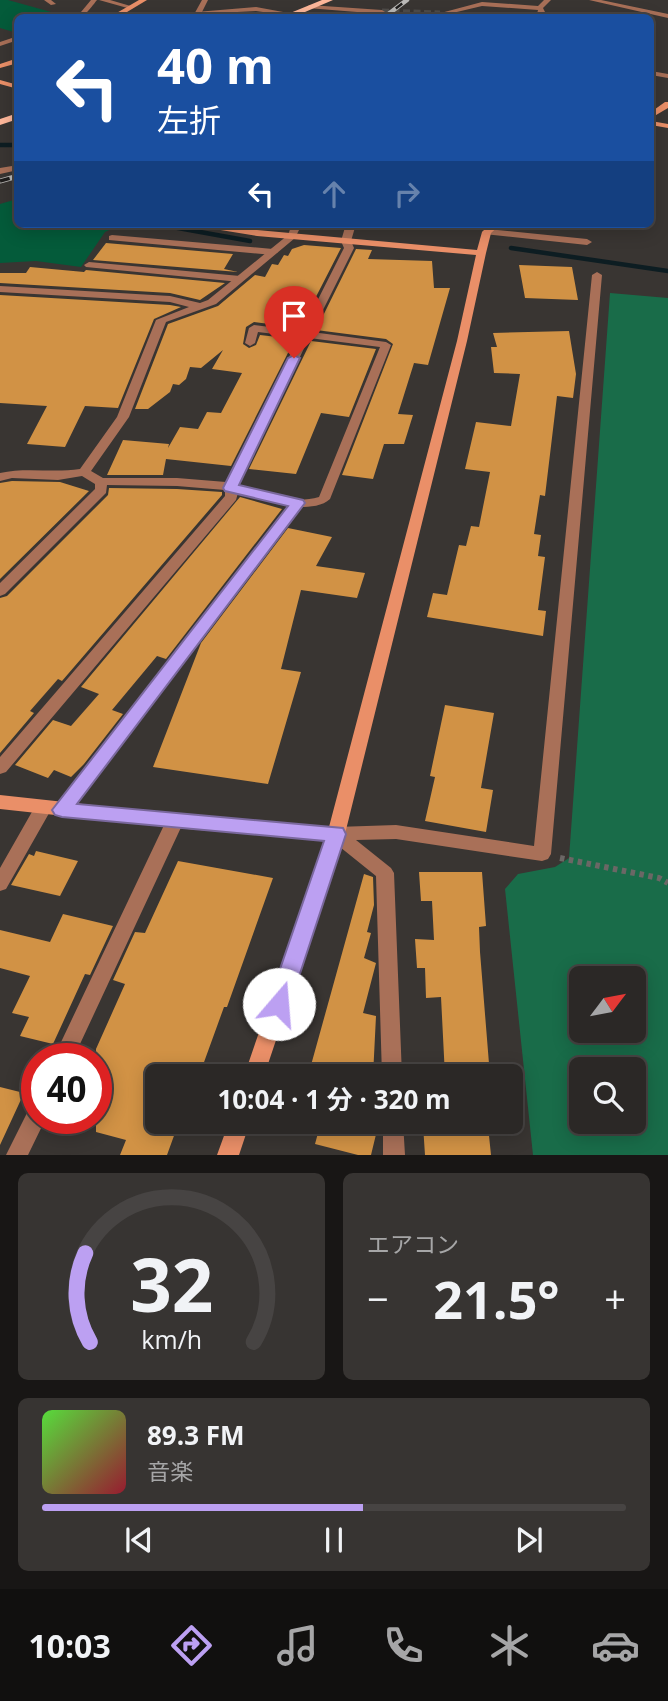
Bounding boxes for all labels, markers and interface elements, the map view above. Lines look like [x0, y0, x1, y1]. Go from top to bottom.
text: 40 m [157, 32, 274, 98]
icon: left [42, 42, 133, 133]
text: 左折 [157, 98, 221, 141]
icon: left [242, 175, 280, 213]
icon: ahead [315, 175, 353, 213]
icon: right [388, 175, 426, 213]
pin [264, 286, 324, 358]
icon: arrive [275, 297, 313, 335]
north arrow [569, 966, 646, 1043]
map controls [569, 966, 646, 1134]
position arrow [242, 967, 316, 1041]
speed limit sign: 40 [21, 1043, 112, 1134]
button: search [569, 1057, 646, 1134]
text: 10:04 · 1 分 · 320 m [217, 1081, 451, 1117]
text: エアコン [367, 1228, 459, 1260]
text: 32 [130, 1235, 213, 1334]
text: 21.5° [433, 1263, 560, 1334]
text: − [367, 1272, 389, 1324]
text: + [604, 1272, 626, 1324]
text: km/h [141, 1322, 202, 1356]
text: 89.3 FM [147, 1417, 245, 1453]
text: 音楽 [147, 1455, 193, 1487]
icon: previous [120, 1521, 158, 1559]
icon: pause [315, 1521, 353, 1559]
icon: next [510, 1521, 548, 1559]
icon: directions [167, 1621, 216, 1670]
icon: music [273, 1621, 322, 1670]
icon: phone [379, 1621, 428, 1670]
icon: climate [485, 1621, 534, 1670]
icon: car [591, 1621, 640, 1670]
text: 10:03 [28, 1624, 111, 1667]

